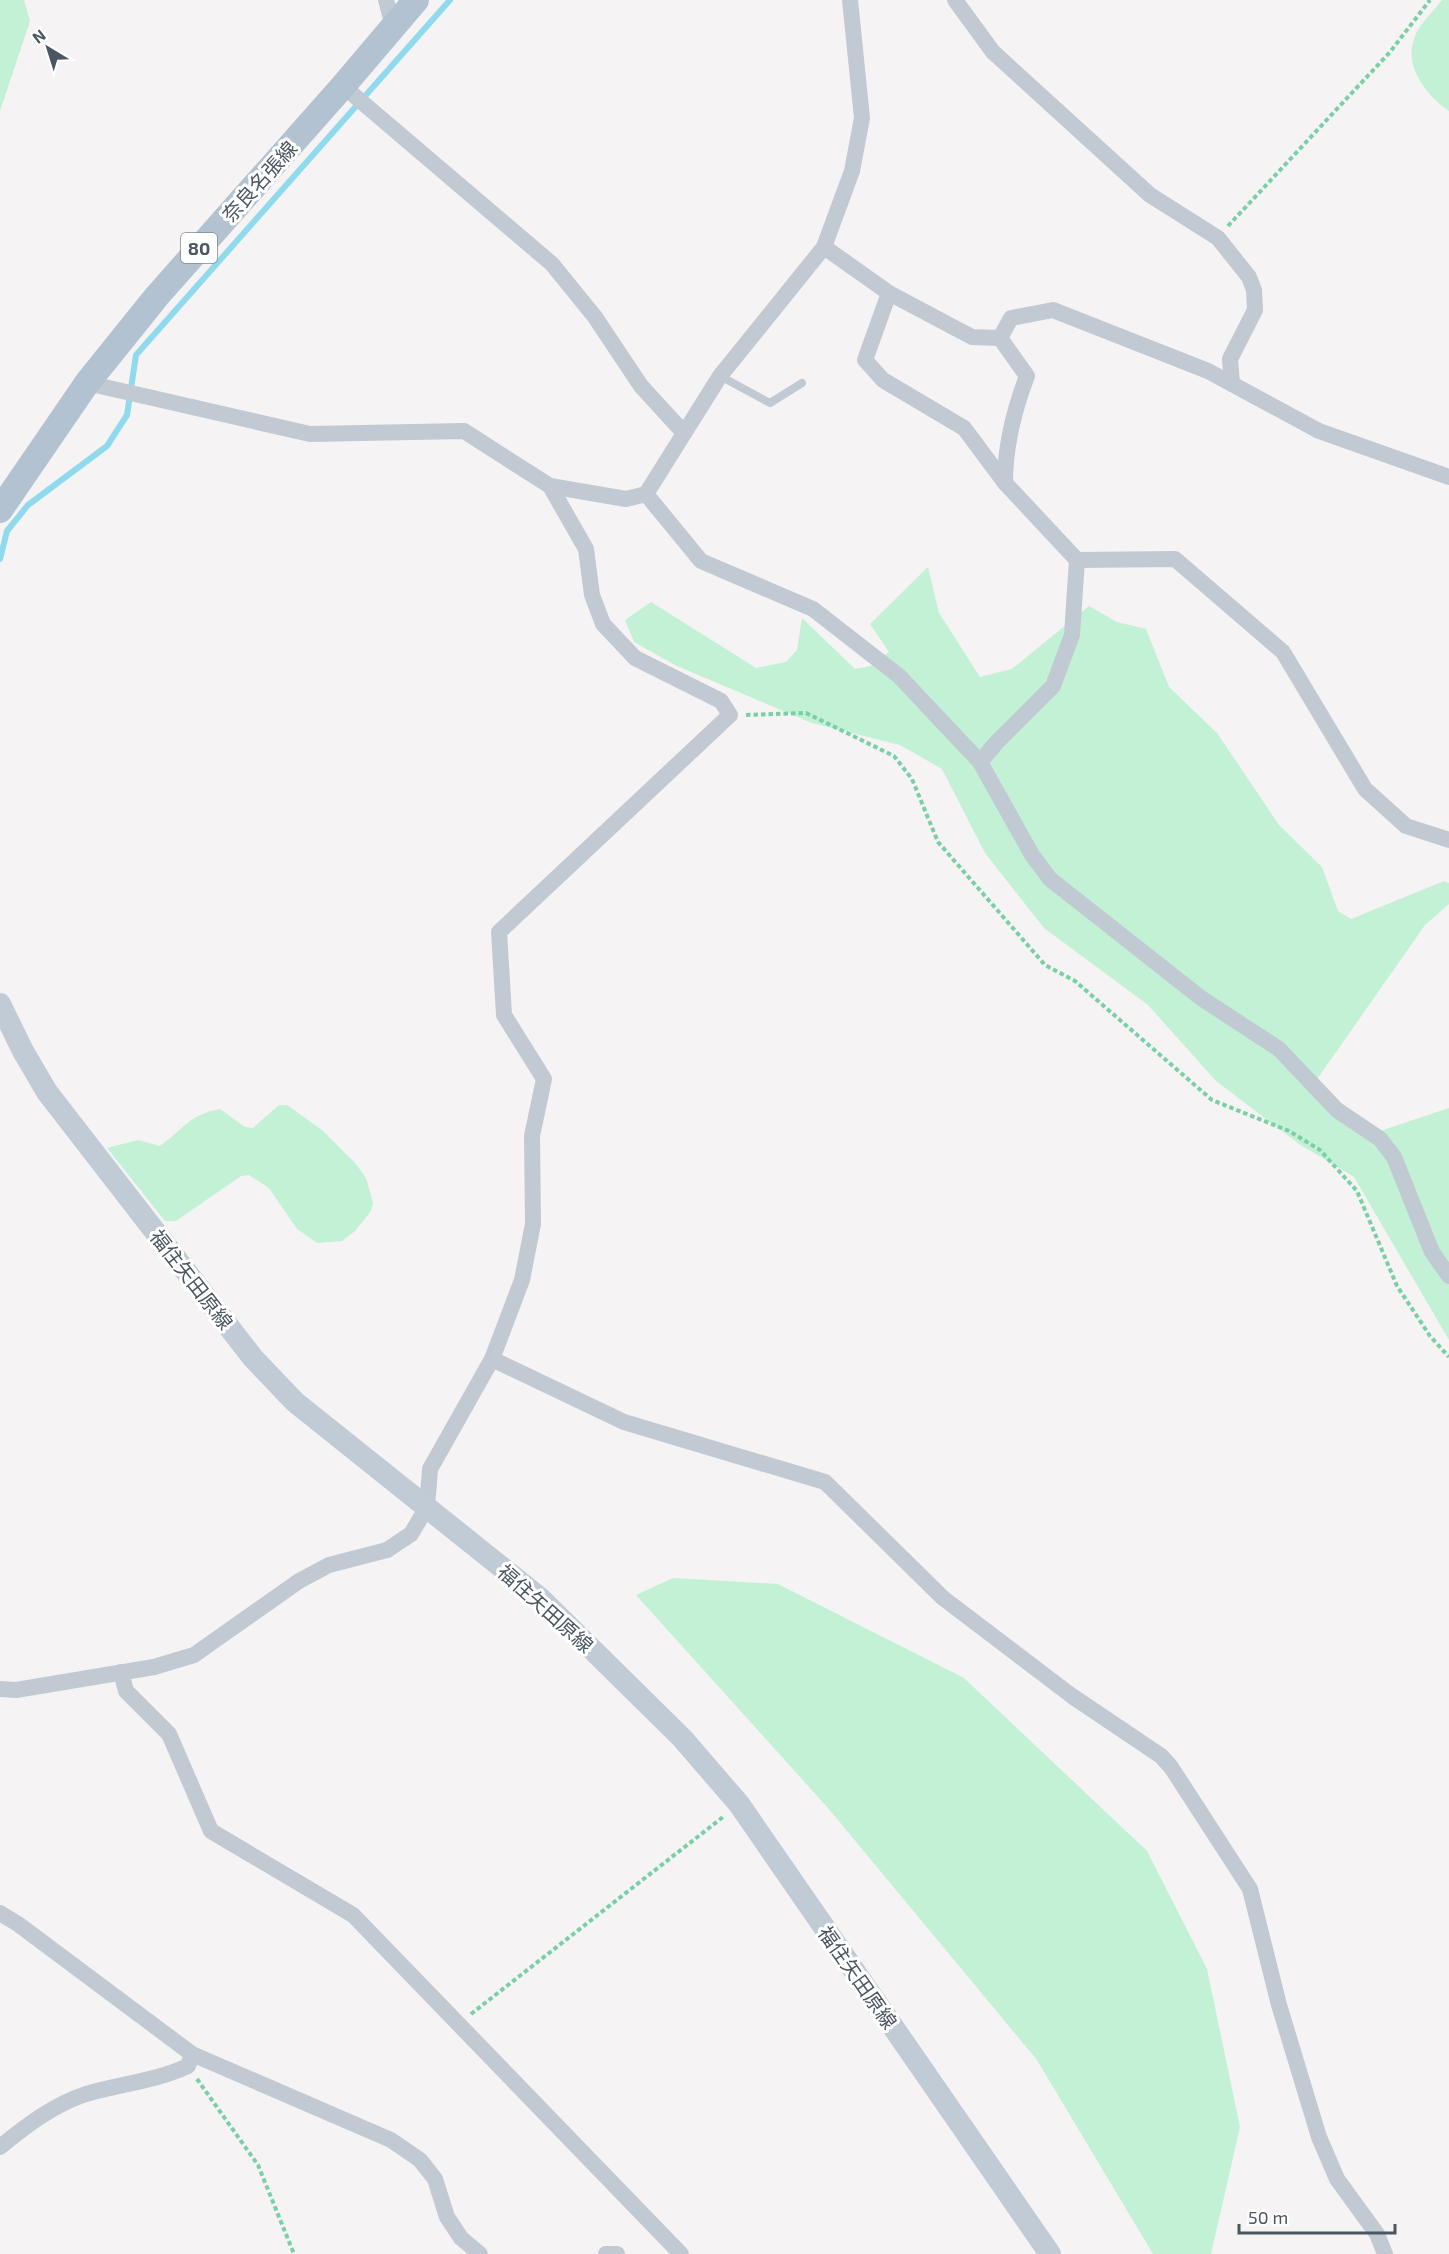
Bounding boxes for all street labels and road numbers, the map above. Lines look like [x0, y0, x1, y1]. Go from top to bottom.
street label: 奈良名張線 [217, 136, 301, 226]
road number: 80 [181, 233, 217, 263]
street label: 福住矢田原線 [146, 1224, 238, 1334]
street label: 福住矢田原線 [493, 1559, 599, 1657]
street label: 福住矢田原線 [814, 1921, 902, 2033]

